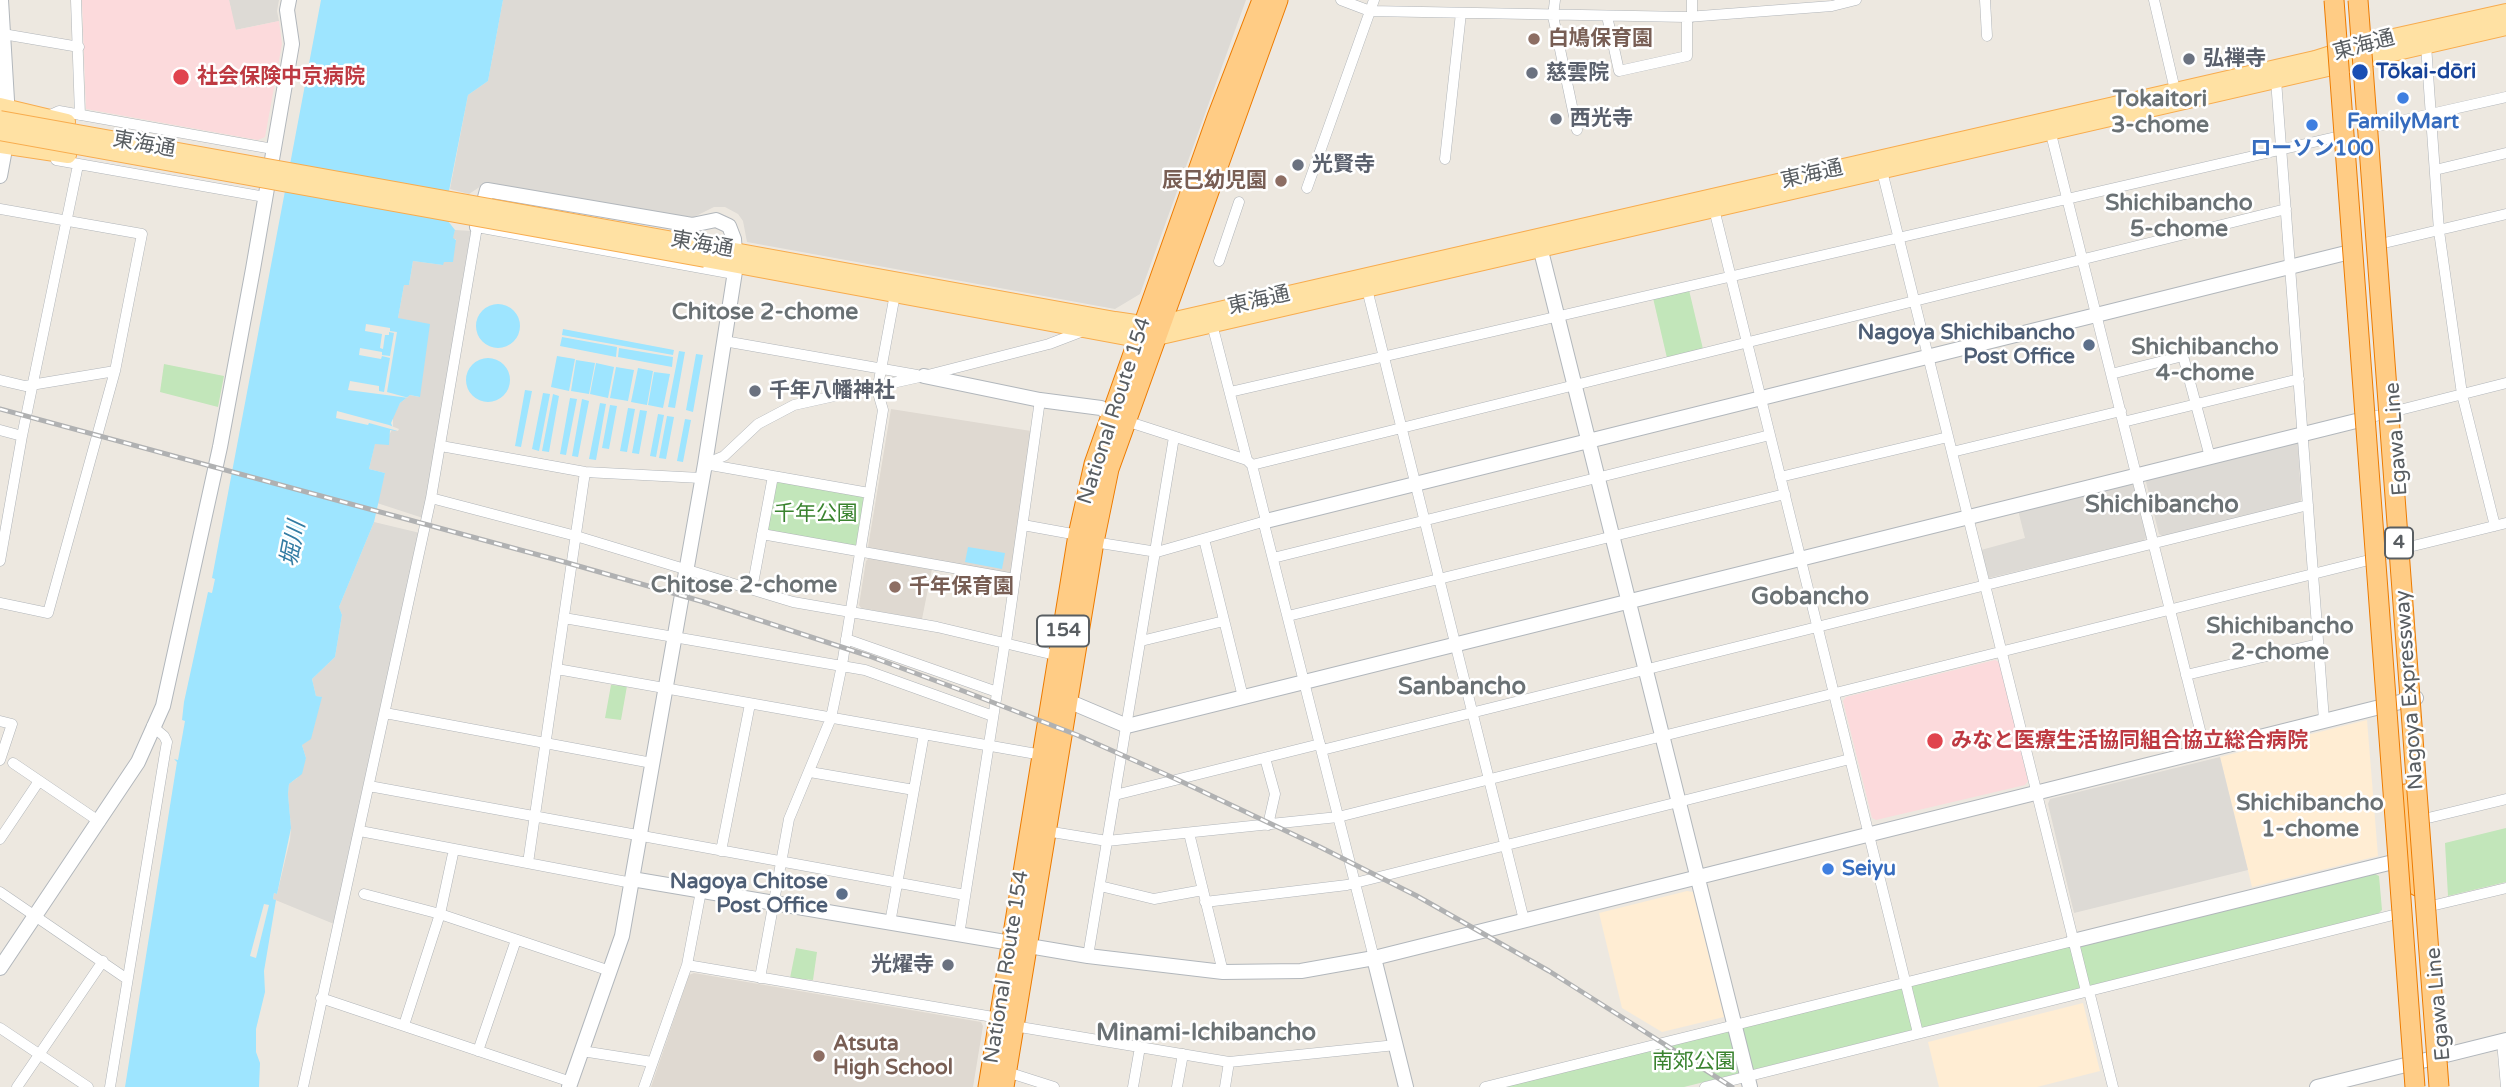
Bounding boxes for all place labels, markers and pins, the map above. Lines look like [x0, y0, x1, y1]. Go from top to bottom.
place label: 白鳩保育園 [1548, 26, 1653, 52]
marker: 白鳩保育園 [1526, 31, 1542, 47]
place label: 弘禅寺 [2203, 46, 2266, 72]
marker: 弘禅寺 [2181, 51, 2197, 67]
place label: Tōkai-dōri [2376, 59, 2476, 85]
place label: 慈雲院 [1546, 60, 1609, 86]
marker: Tōkai-dōri [2350, 62, 2370, 82]
place label: 社会保険中京病院 [197, 64, 365, 90]
marker: 慈雲院 [1524, 65, 1540, 81]
marker: 社会保険中京病院 [171, 67, 191, 87]
marker: FamilyMart [2395, 90, 2411, 106]
place label: 西光寺 [1570, 106, 1633, 132]
place label: FamilyMart [2347, 109, 2459, 135]
marker: 西光寺 [1548, 111, 1564, 127]
marker: ローソン100 [2304, 117, 2320, 133]
place label: ローソン100 [2250, 136, 2374, 162]
place label: 光賢寺 [1312, 152, 1375, 178]
marker: 光賢寺 [1290, 157, 1306, 173]
place label: 辰巳幼児園 [1162, 168, 1267, 194]
marker: 辰巳幼児園 [1273, 173, 1289, 189]
place label: Nagoya Shichibancho Post Office [1857, 320, 2075, 370]
marker: Nagoya Shichibancho Post Office [2081, 337, 2097, 353]
place label: 千年八幡神社 [769, 378, 895, 404]
marker: 千年八幡神社 [747, 383, 763, 399]
place label: 千年保育園 [909, 574, 1014, 600]
marker: 千年保育園 [887, 579, 903, 595]
place label: みなと医療生活協同組合協立総合病院 [1951, 728, 2308, 754]
marker: みなと医療生活協同組合協立総合病院 [1925, 731, 1945, 751]
place label: Seiyu [1842, 856, 1896, 882]
marker: Seiyu [1820, 861, 1836, 877]
place label: Nagoya Chitose Post Office [670, 869, 828, 919]
marker: Nagoya Chitose Post Office [834, 886, 850, 902]
place label: 光燿寺 [871, 952, 934, 978]
marker: 光燿寺 [940, 957, 956, 973]
place label: Atsuta High School [833, 1031, 953, 1081]
marker: Atsuta High School [811, 1048, 827, 1064]

